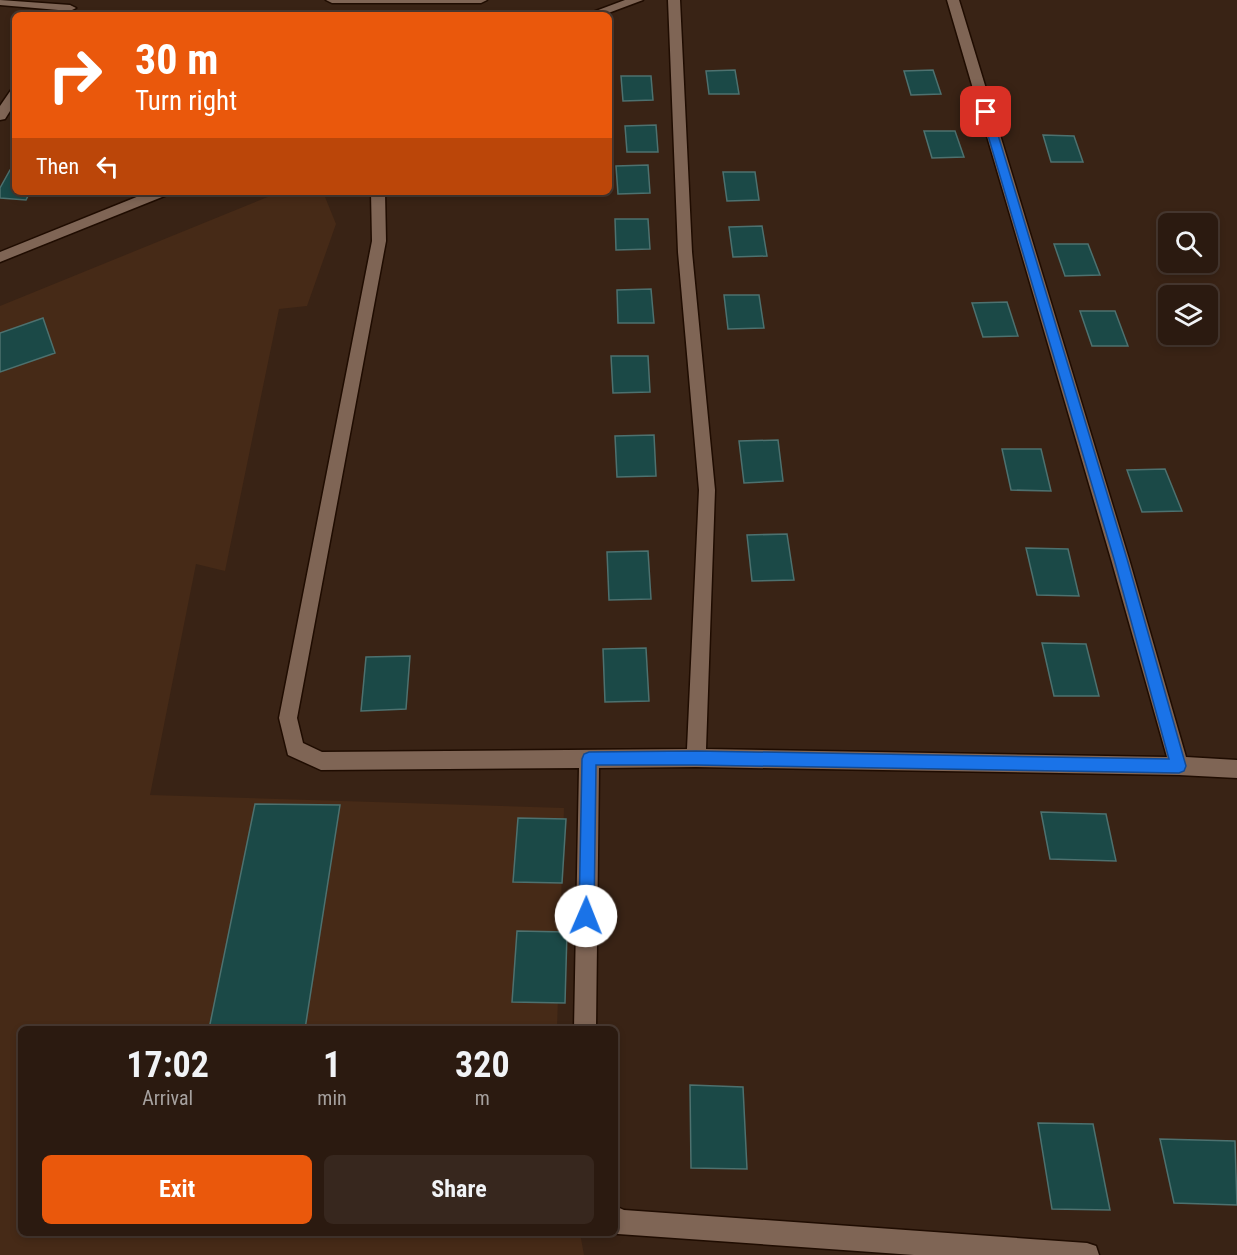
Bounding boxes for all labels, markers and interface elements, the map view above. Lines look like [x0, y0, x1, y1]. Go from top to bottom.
text: 30 m [135, 35, 218, 84]
icon: right [36, 36, 114, 114]
text: Turn right [135, 85, 237, 117]
pin [960, 86, 1011, 137]
icon: arrive [969, 95, 1002, 128]
icon: left [91, 150, 124, 183]
text: Then [36, 154, 79, 179]
map controls [1158, 213, 1218, 345]
button: search [1158, 213, 1218, 273]
button: layers [1158, 285, 1218, 345]
position arrow [554, 884, 618, 948]
text: 17:02 [126, 1044, 209, 1086]
text: 1 [323, 1044, 341, 1086]
text: 320 [455, 1044, 510, 1086]
text: Arrival [142, 1086, 193, 1110]
text: min [317, 1086, 347, 1110]
text: m [475, 1086, 490, 1110]
button: Exit [42, 1155, 312, 1224]
button: Share [324, 1155, 594, 1224]

